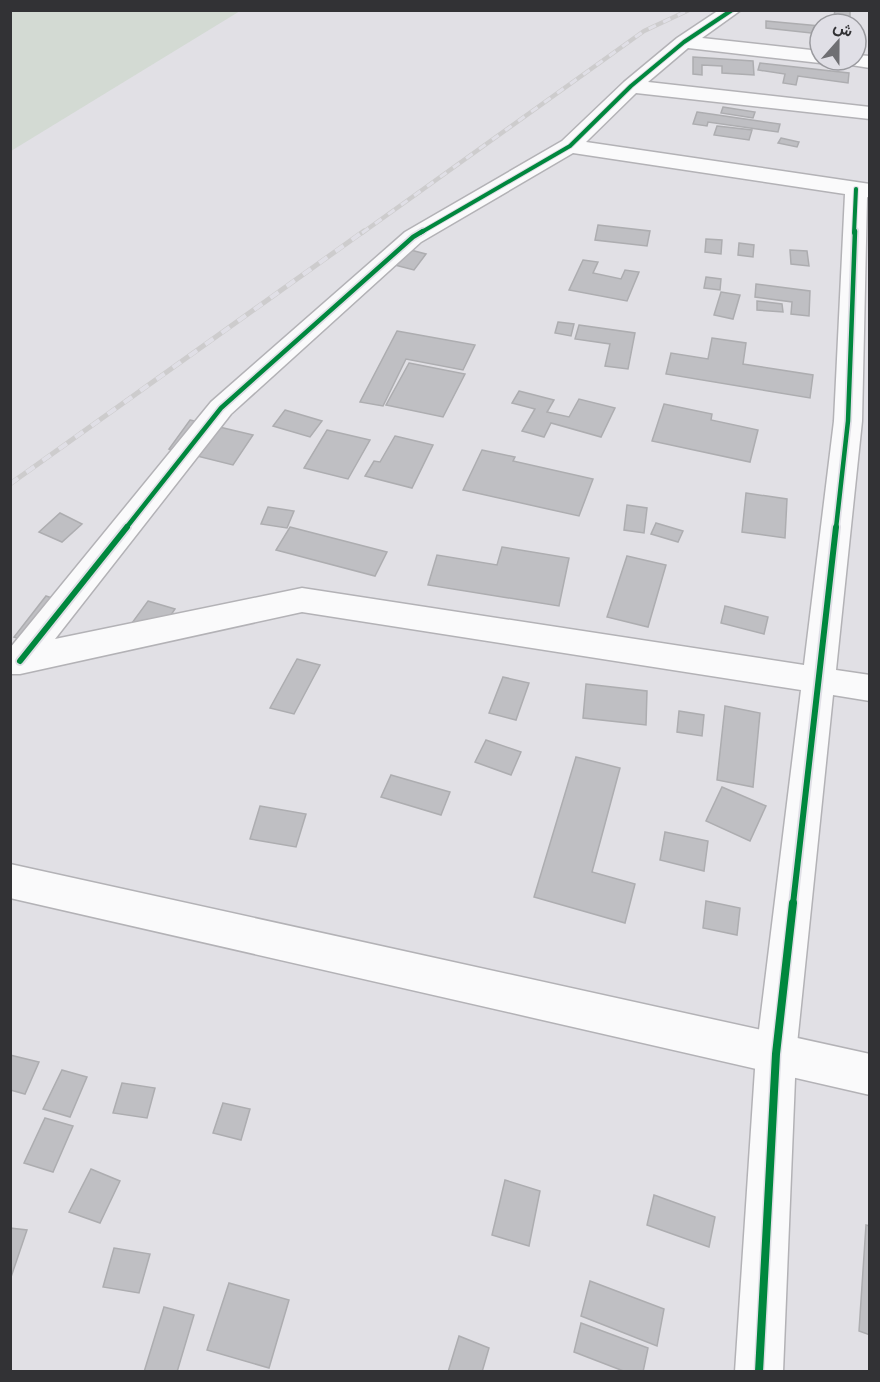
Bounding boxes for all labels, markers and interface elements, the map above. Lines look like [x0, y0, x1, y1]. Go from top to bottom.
north arrow [808, 12, 868, 72]
text: ش [831, 16, 856, 41]

